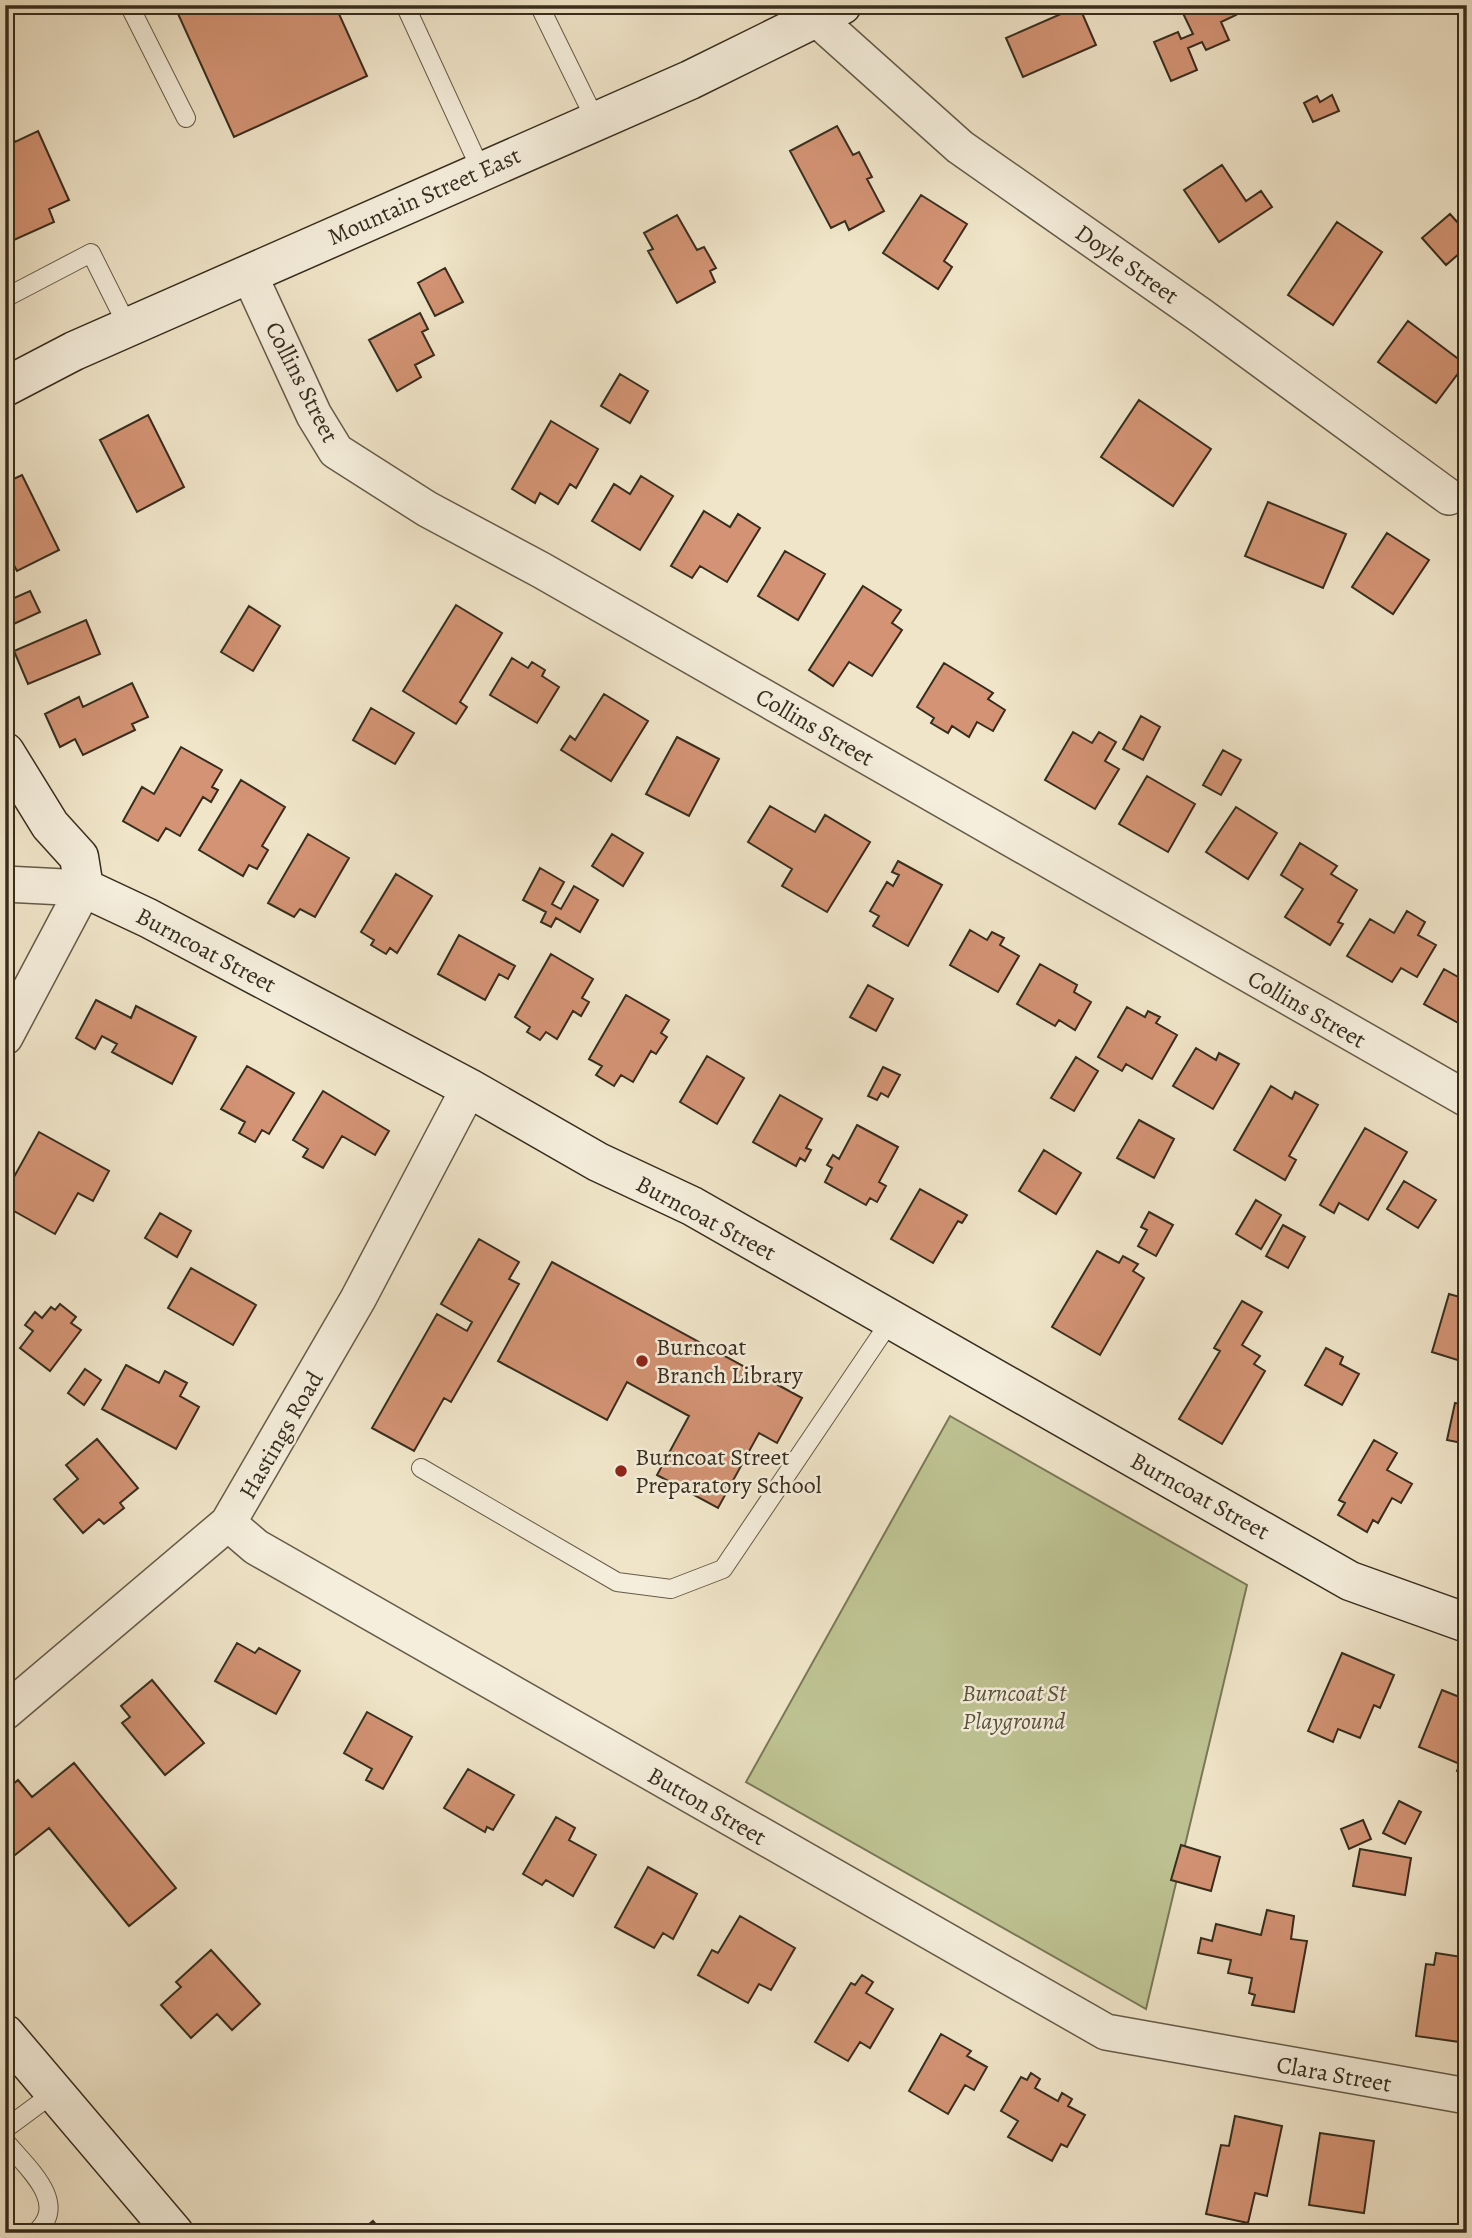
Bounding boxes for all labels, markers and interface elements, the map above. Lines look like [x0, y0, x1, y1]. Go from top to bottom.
street label: Mountain Street East [323, 139, 526, 253]
street label: Doyle Street [1069, 217, 1185, 311]
street label: Collins Street [258, 316, 346, 448]
street label: Collins Street [750, 680, 880, 774]
street label: Burncoat Street [130, 900, 282, 1000]
street label: Collins Street [1242, 962, 1372, 1056]
street label: Burncoat Street [630, 1168, 782, 1268]
place label: Burncoat Branch Library [656, 1331, 803, 1391]
marker: Burncoat Branch Library [634, 1353, 650, 1369]
street label: Hastings Road [231, 1365, 331, 1505]
place label: Burncoat Street Preparatory School [635, 1441, 822, 1501]
street label: Burncoat Street [1125, 1445, 1275, 1547]
marker: Burncoat Street Preparatory School [613, 1463, 629, 1479]
park label: Burncoat St Playground [962, 1677, 1067, 1737]
street label: Button Street [642, 1759, 772, 1853]
street label: Clara Street [1274, 2048, 1394, 2100]

